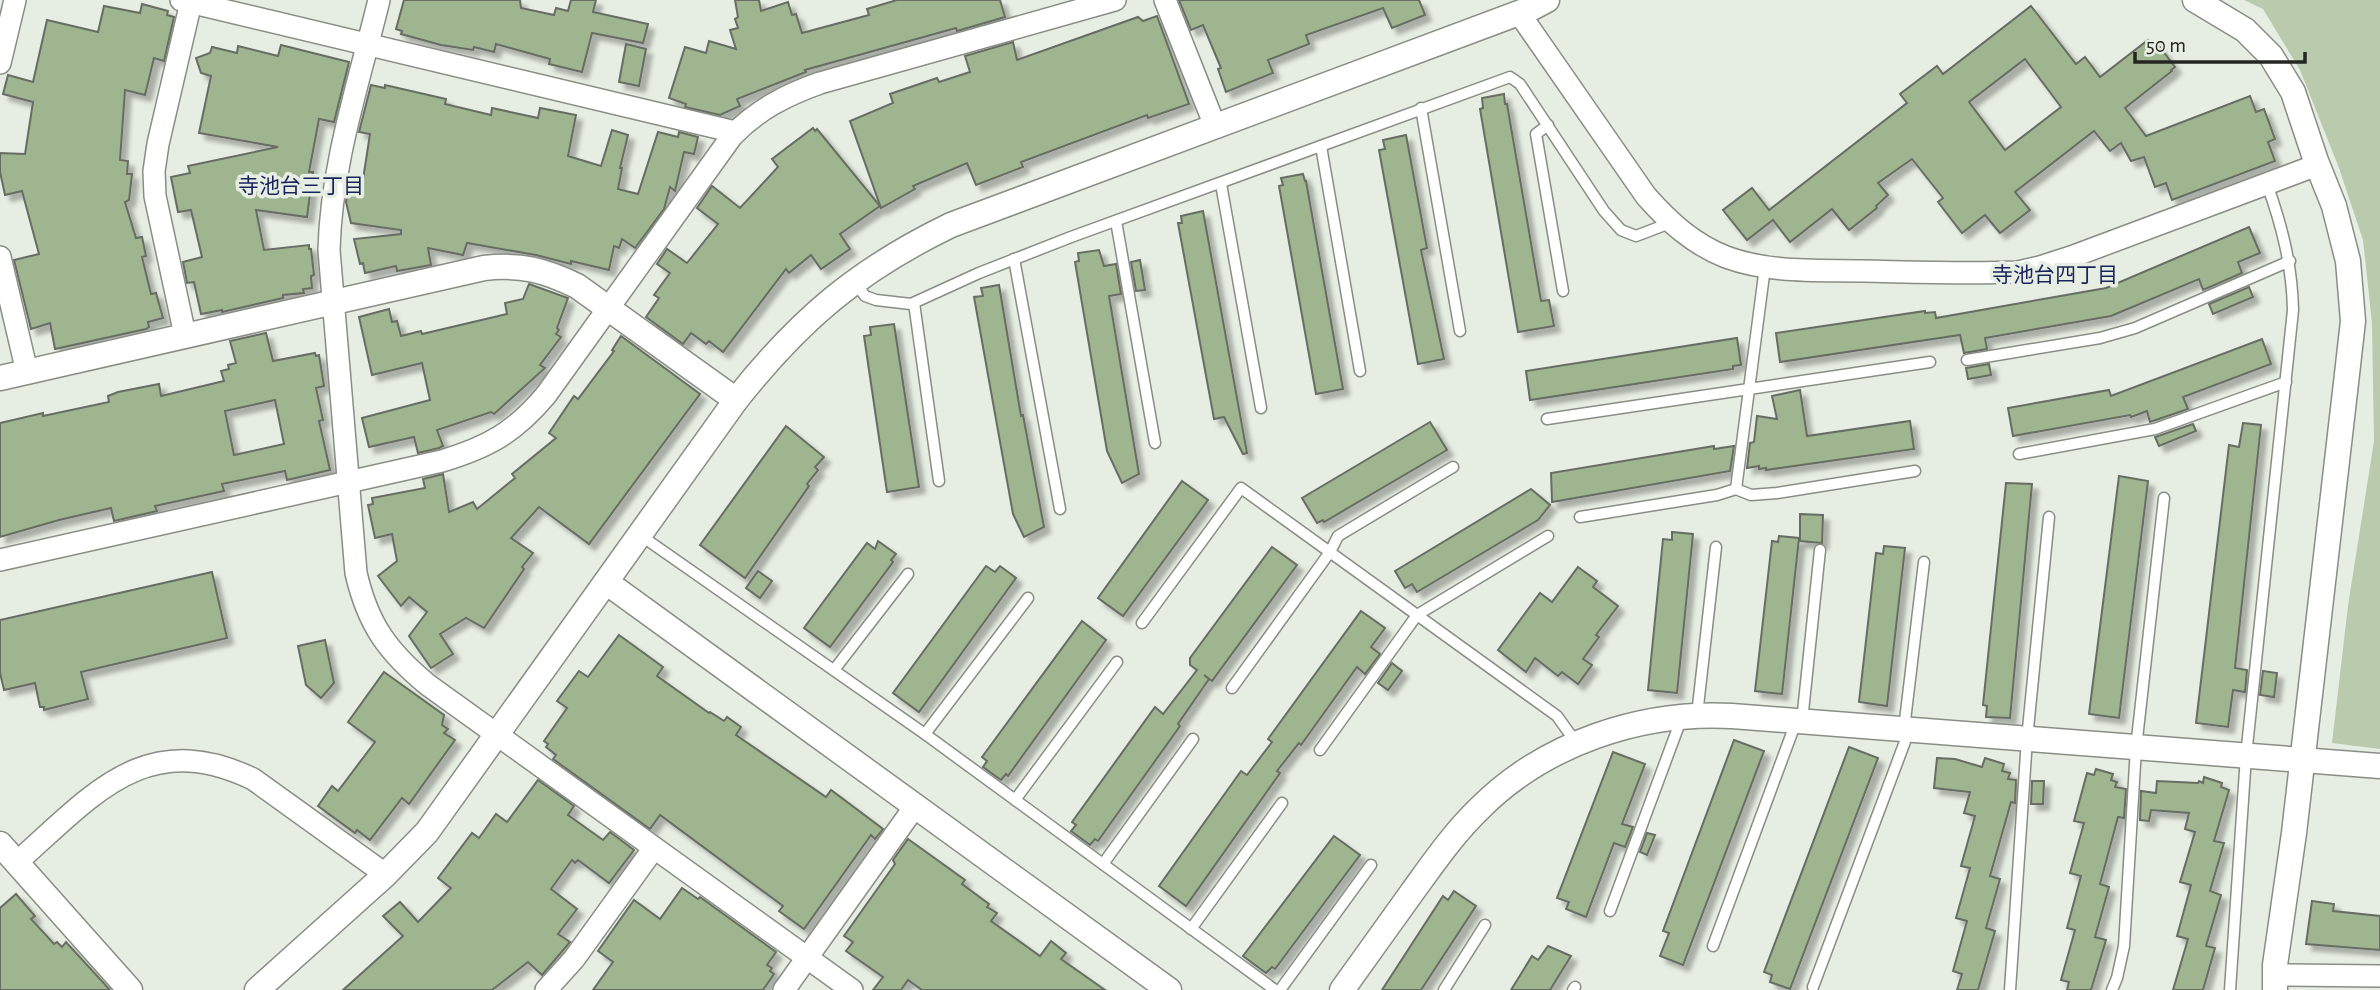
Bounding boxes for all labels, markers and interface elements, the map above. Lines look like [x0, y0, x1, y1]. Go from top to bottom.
scale bar [2135, 21, 2305, 65]
text: 50 m [2146, 35, 2186, 56]
district label: 寺池台三丁目 [238, 175, 364, 197]
district label: 寺池台四丁目 [1992, 264, 2118, 286]

